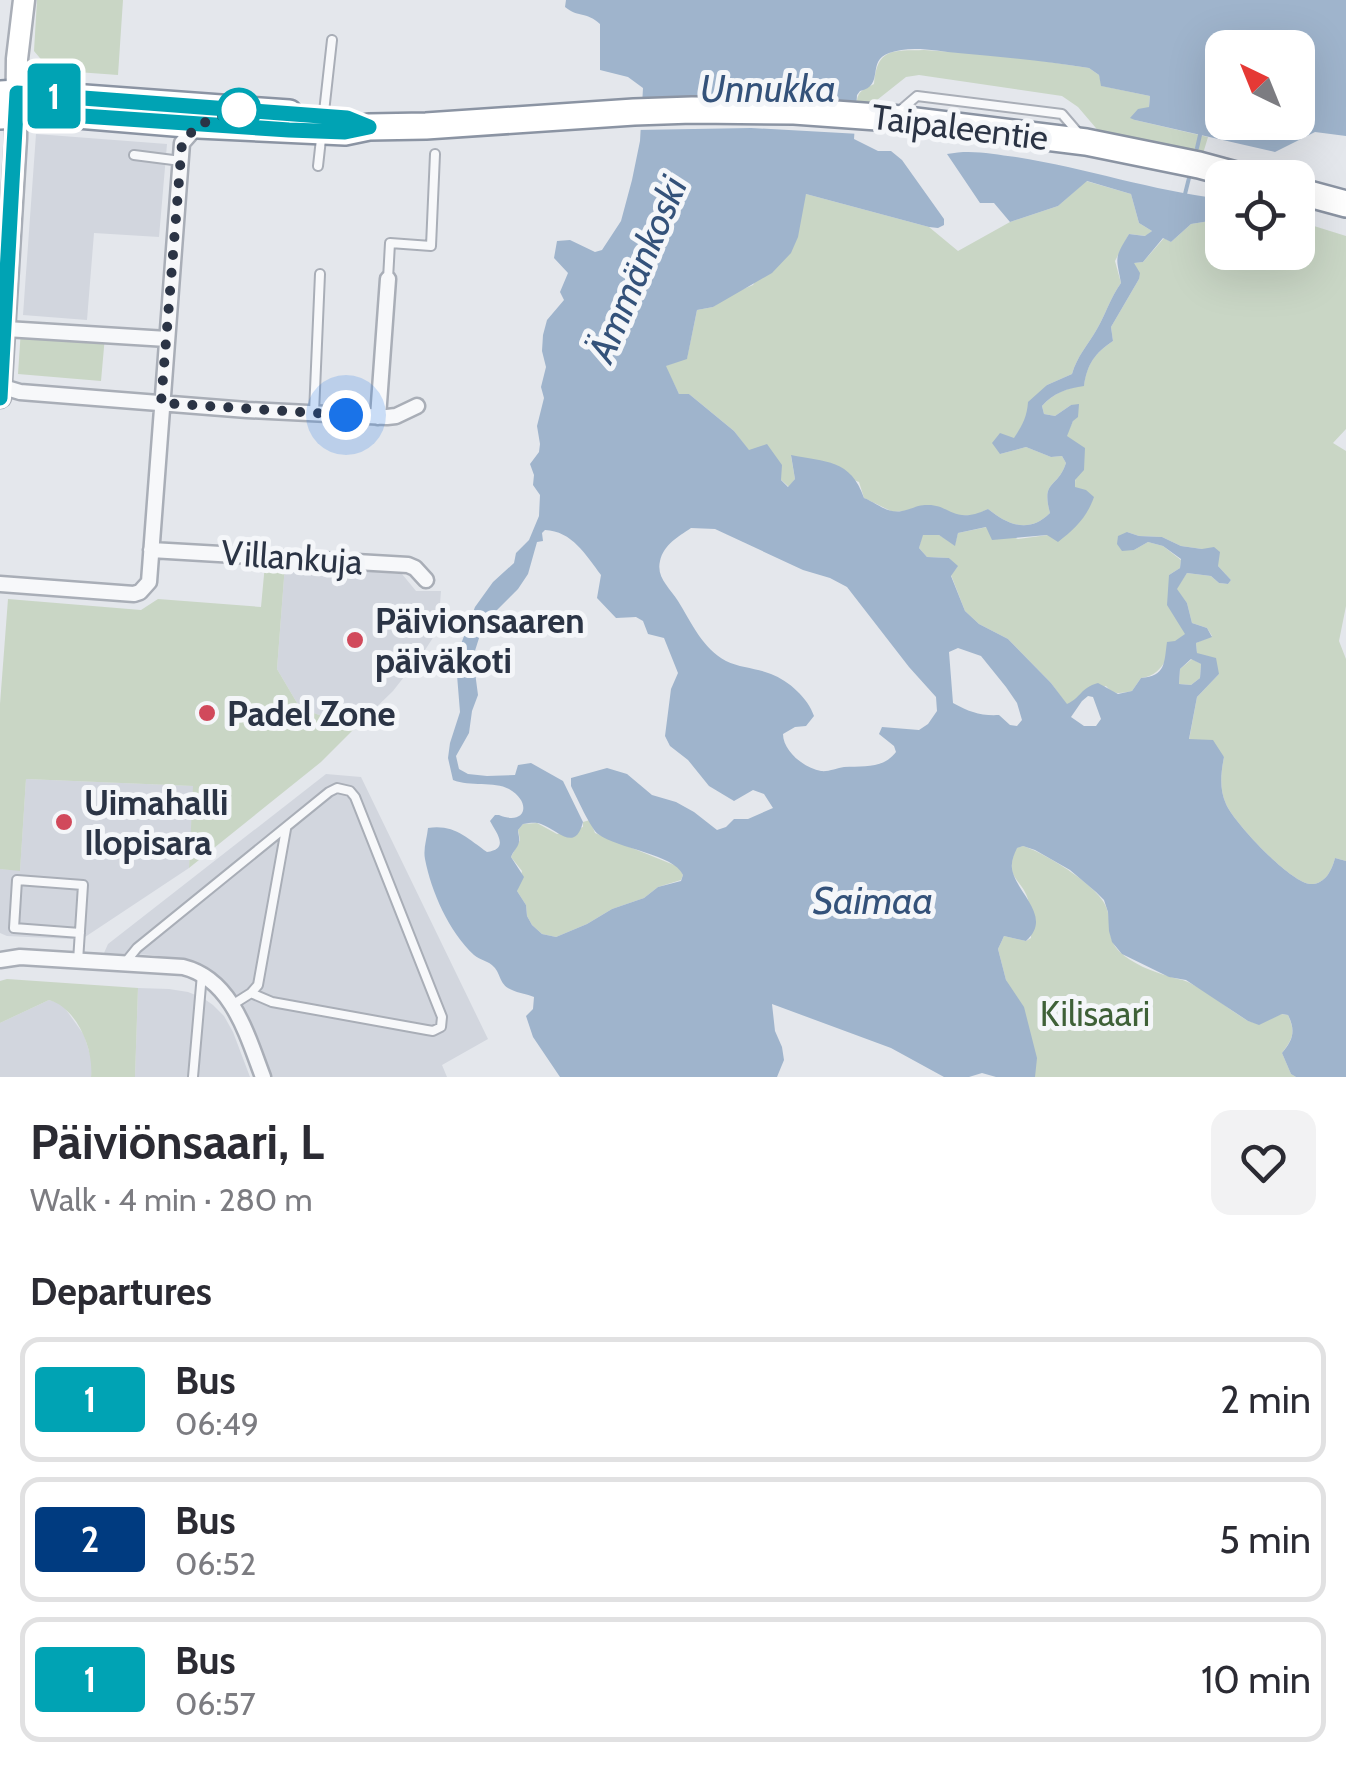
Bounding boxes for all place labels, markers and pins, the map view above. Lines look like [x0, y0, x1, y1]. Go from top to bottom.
unlabelled marker [218, 89, 260, 131]
place label: Päivionsaaren päiväkoti [375, 599, 585, 682]
marker: Päivionsaaren päiväkoti [344, 629, 366, 651]
place label: Padel Zone [227, 692, 396, 735]
marker: Padel Zone [196, 702, 218, 724]
place label: Uimahalli Ilopisara [84, 781, 228, 864]
marker: Uimahalli Ilopisara [53, 811, 75, 833]

